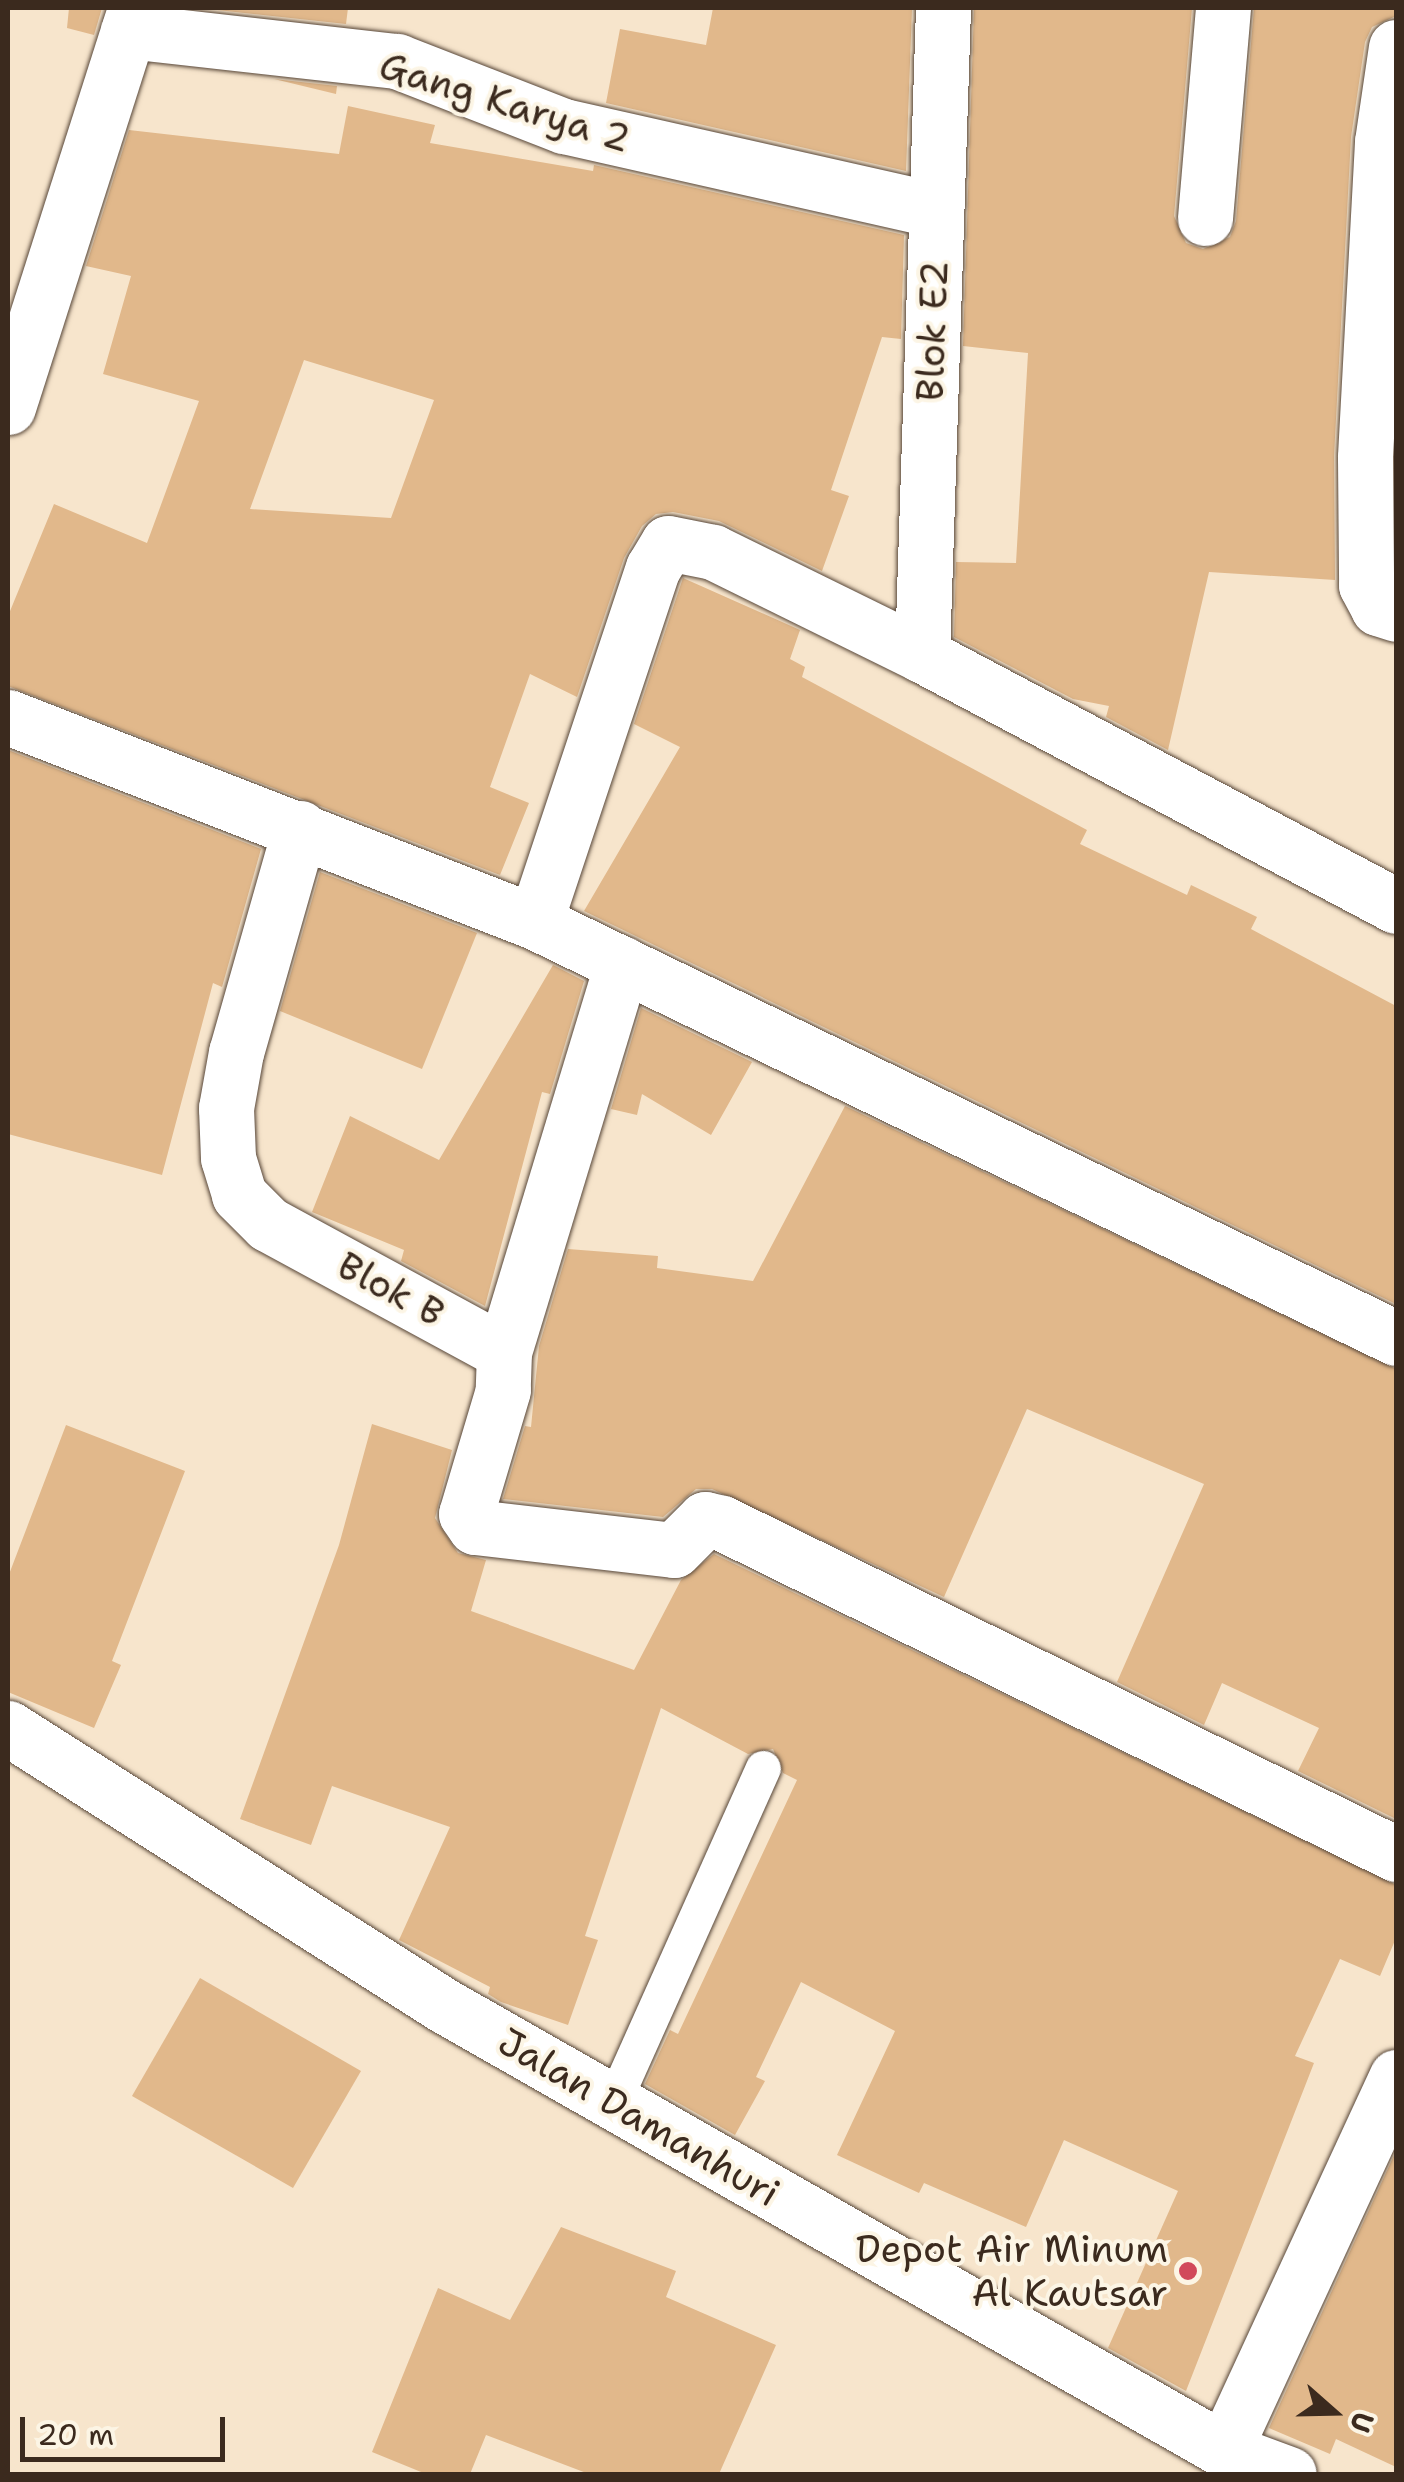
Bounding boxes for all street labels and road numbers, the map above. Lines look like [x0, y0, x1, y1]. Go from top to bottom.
street label: Gang Karya 2 [374, 42, 636, 162]
street label: Blok E2 [907, 260, 957, 402]
street label: Blok B [330, 1242, 452, 1336]
street label: Jalan Damanhuri [490, 2018, 788, 2216]

